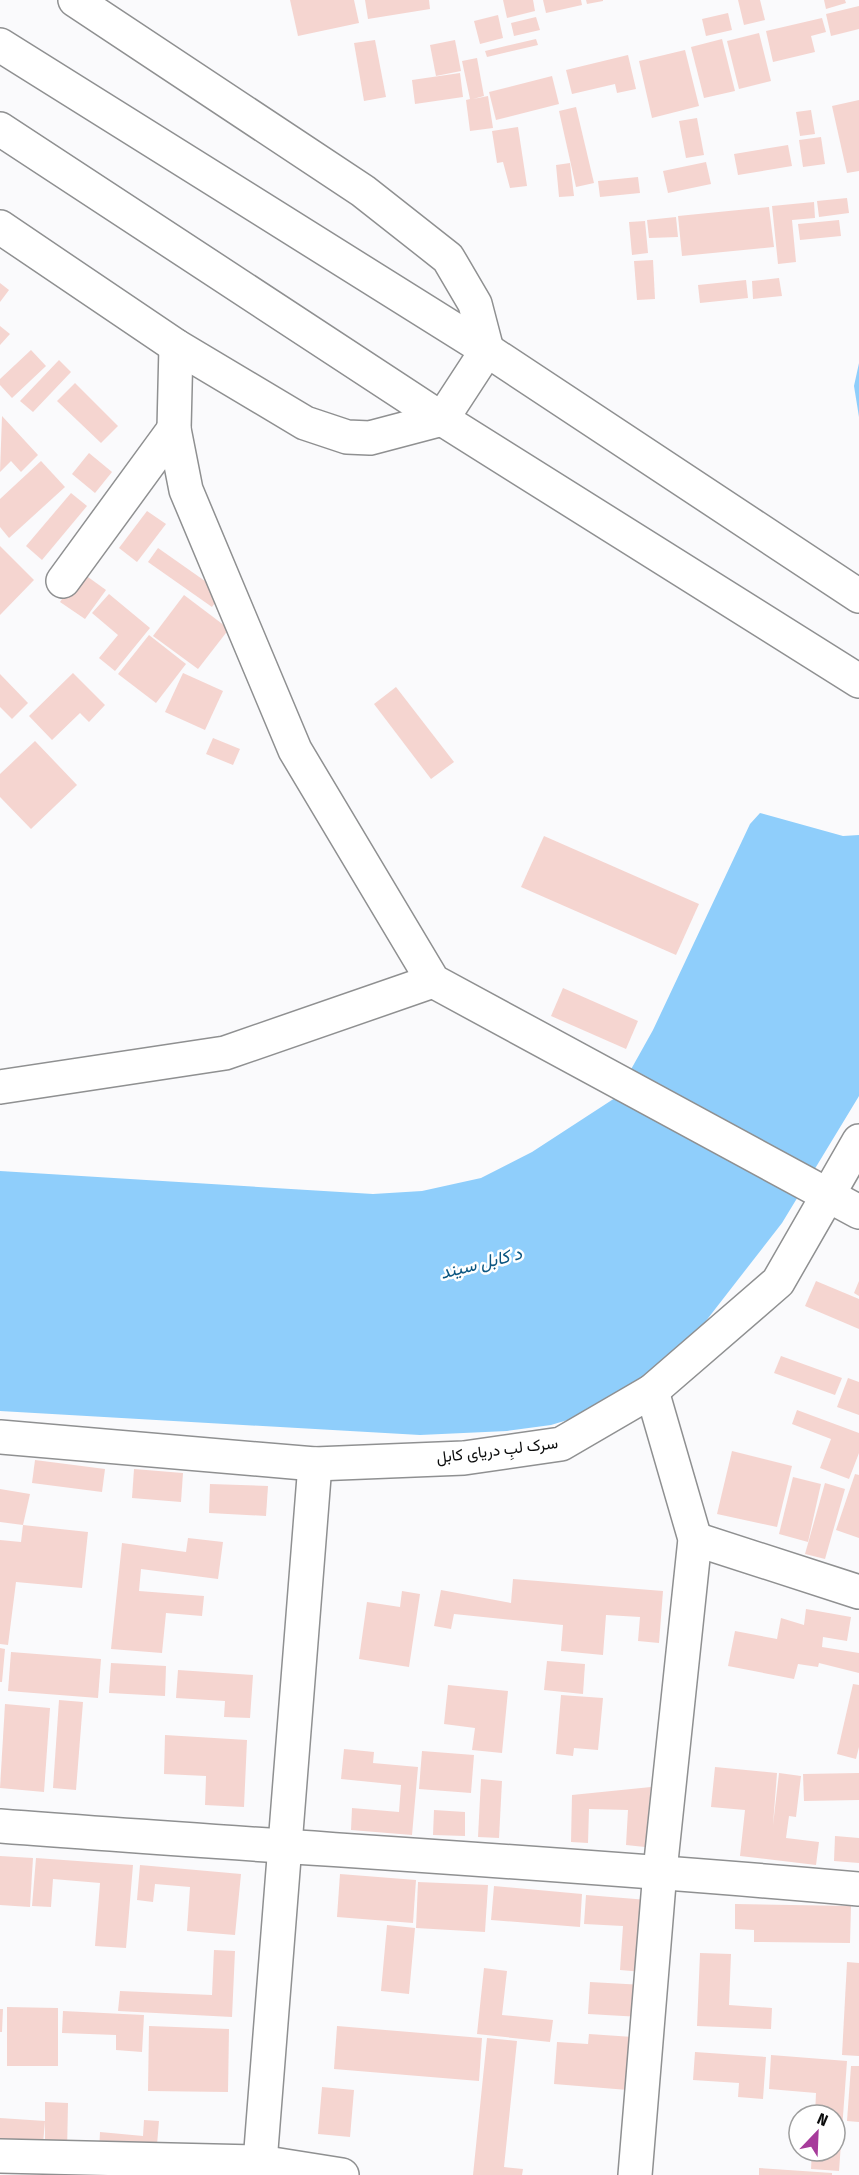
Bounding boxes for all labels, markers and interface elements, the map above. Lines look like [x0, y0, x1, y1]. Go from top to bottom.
water label: د کابل سيند [438, 1242, 524, 1284]
street label: سرک لبِ دریای کابل [435, 1433, 559, 1469]
north arrow [787, 2103, 847, 2163]
text: N [815, 2109, 831, 2130]

